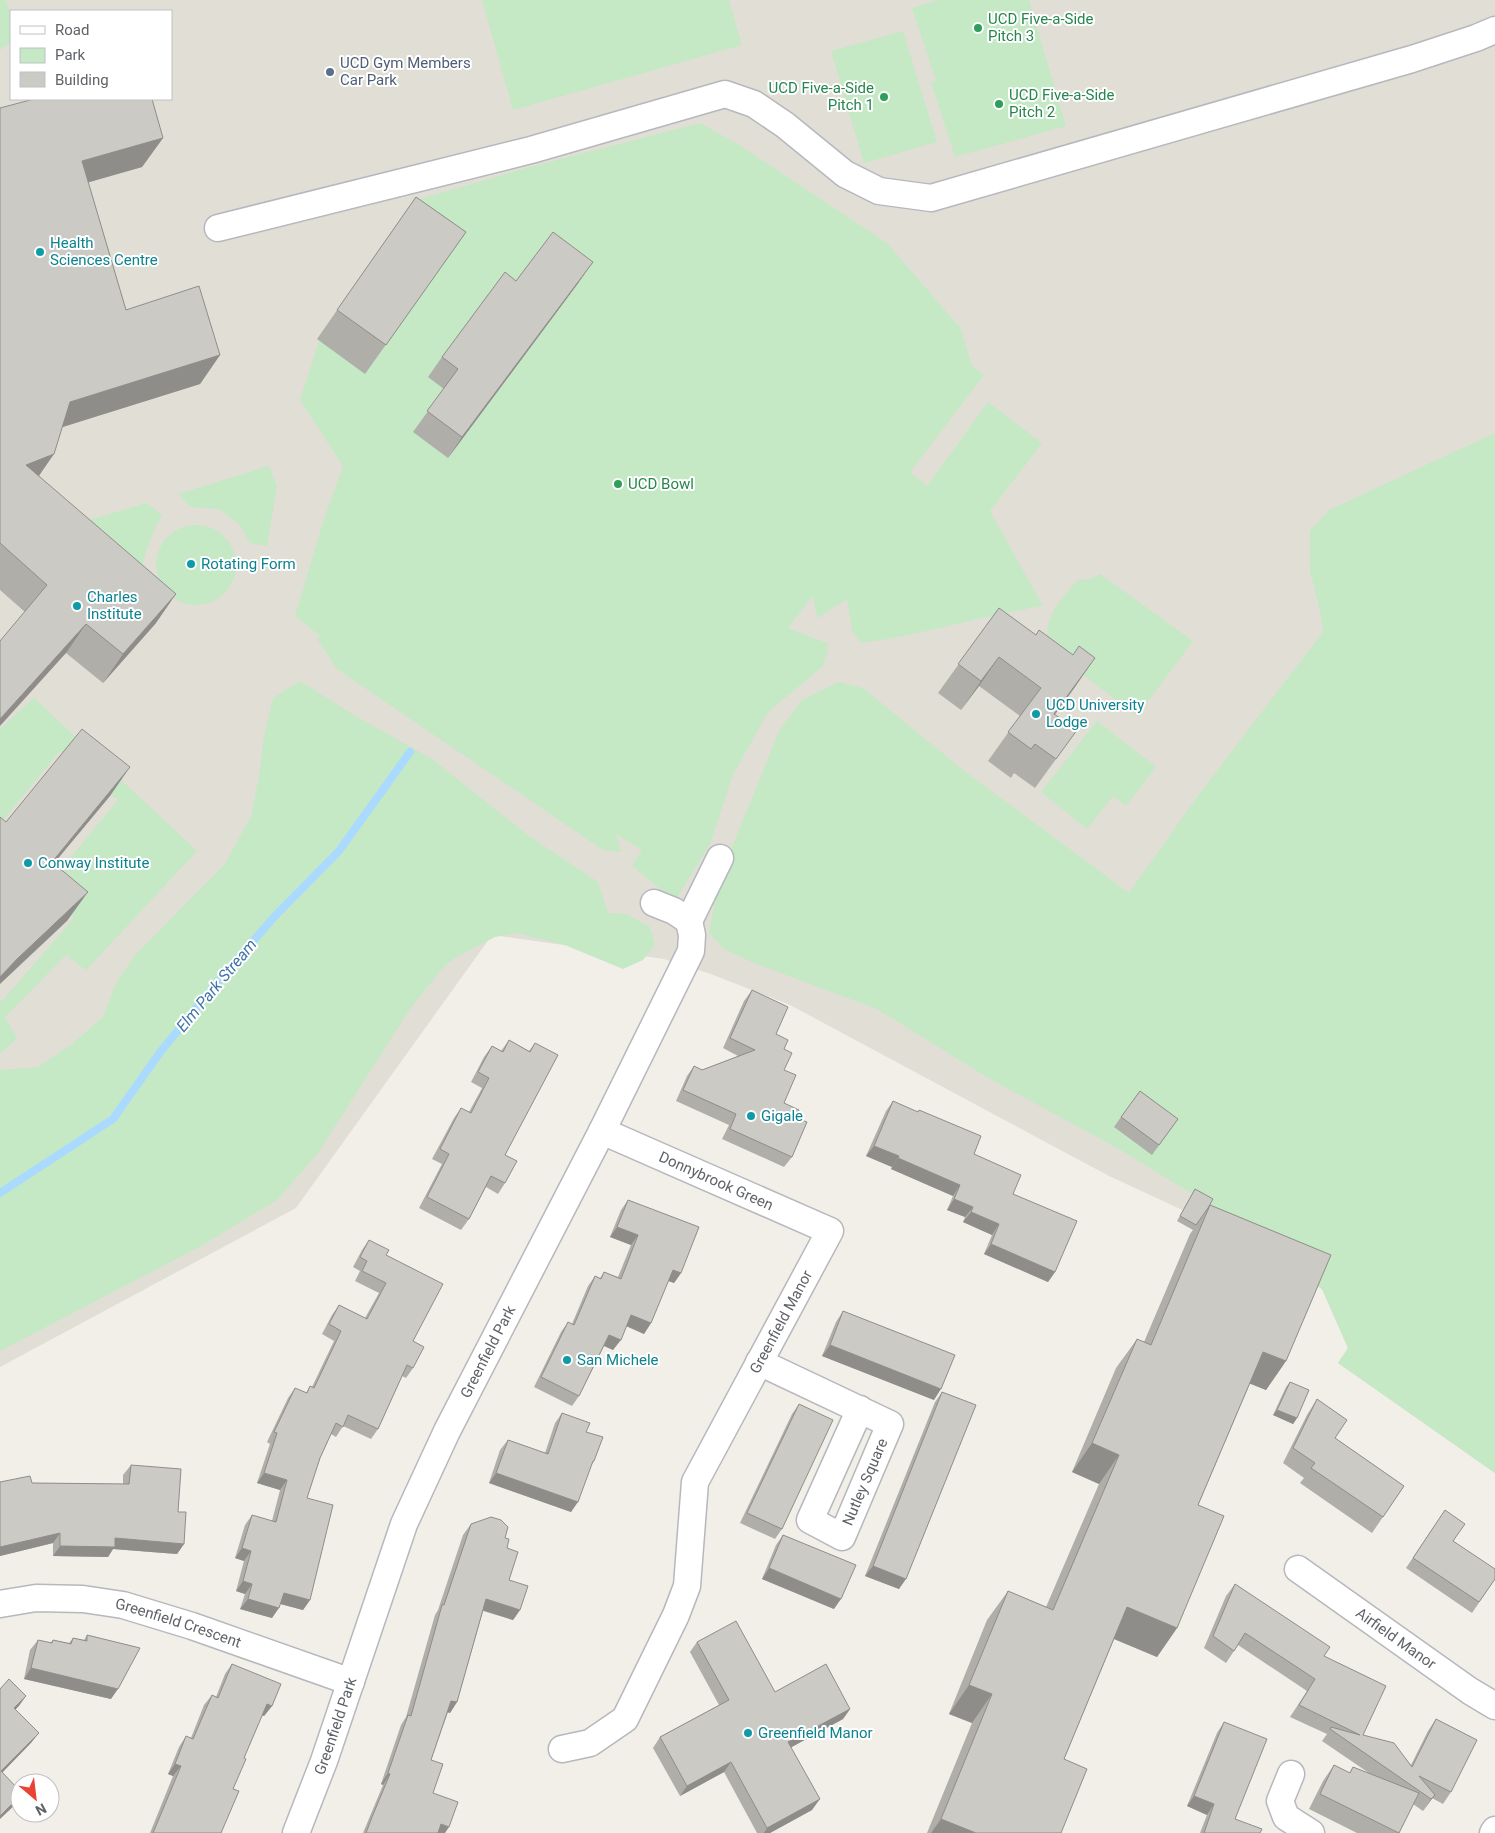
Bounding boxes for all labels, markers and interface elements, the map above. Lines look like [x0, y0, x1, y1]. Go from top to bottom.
legend [10, 10, 172, 100]
place label: UCD Five-a-Side Pitch 3 [988, 10, 1094, 45]
text: Road [55, 21, 89, 39]
marker: UCD Five-a-Side Pitch 3 [972, 22, 984, 34]
text: Park [55, 46, 86, 64]
place label: UCD Gym Members Car Park [340, 54, 471, 89]
marker: UCD Gym Members Car Park [324, 66, 336, 78]
text: Building [55, 71, 109, 89]
place label: UCD Five-a-Side Pitch 1 [768, 79, 874, 114]
place label: UCD Five-a-Side Pitch 2 [1009, 86, 1115, 121]
marker: UCD Five-a-Side Pitch 1 [878, 91, 890, 103]
marker: UCD Five-a-Side Pitch 2 [993, 98, 1005, 110]
place label: Health Sciences Centre [50, 234, 158, 269]
marker: Health Sciences Centre [34, 246, 46, 258]
place label: UCD Bowl [628, 475, 694, 493]
marker: UCD Bowl [612, 478, 624, 490]
place label: Rotating Form [201, 555, 296, 573]
marker: Rotating Form [185, 558, 197, 570]
place label: Charles Institute [87, 588, 142, 623]
marker: Charles Institute [71, 600, 83, 612]
place label: UCD University Lodge [1046, 696, 1144, 731]
marker: UCD University Lodge [1030, 708, 1042, 720]
place label: Conway Institute [38, 854, 149, 872]
marker: Conway Institute [22, 857, 34, 869]
water label: Elm Park Stream [172, 935, 261, 1035]
place label: Gigale [761, 1107, 803, 1125]
marker: Gigale [745, 1110, 757, 1122]
street label: Donnybrook Green [656, 1148, 776, 1214]
street label: Greenfield Manor [746, 1267, 816, 1377]
street label: Greenfield Park [457, 1302, 519, 1401]
place label: San Michele [577, 1351, 659, 1369]
marker: San Michele [561, 1354, 573, 1366]
street label: Nutley Square [839, 1436, 891, 1528]
street label: Greenfield Crescent [114, 1595, 244, 1652]
street label: Airfield Manor [1352, 1604, 1439, 1673]
street label: Greenfield Park [310, 1675, 361, 1777]
place label: Greenfield Manor [758, 1724, 873, 1742]
marker: Greenfield Manor [742, 1727, 754, 1739]
north arrow [10, 1773, 60, 1823]
text: N [33, 1800, 49, 1819]

